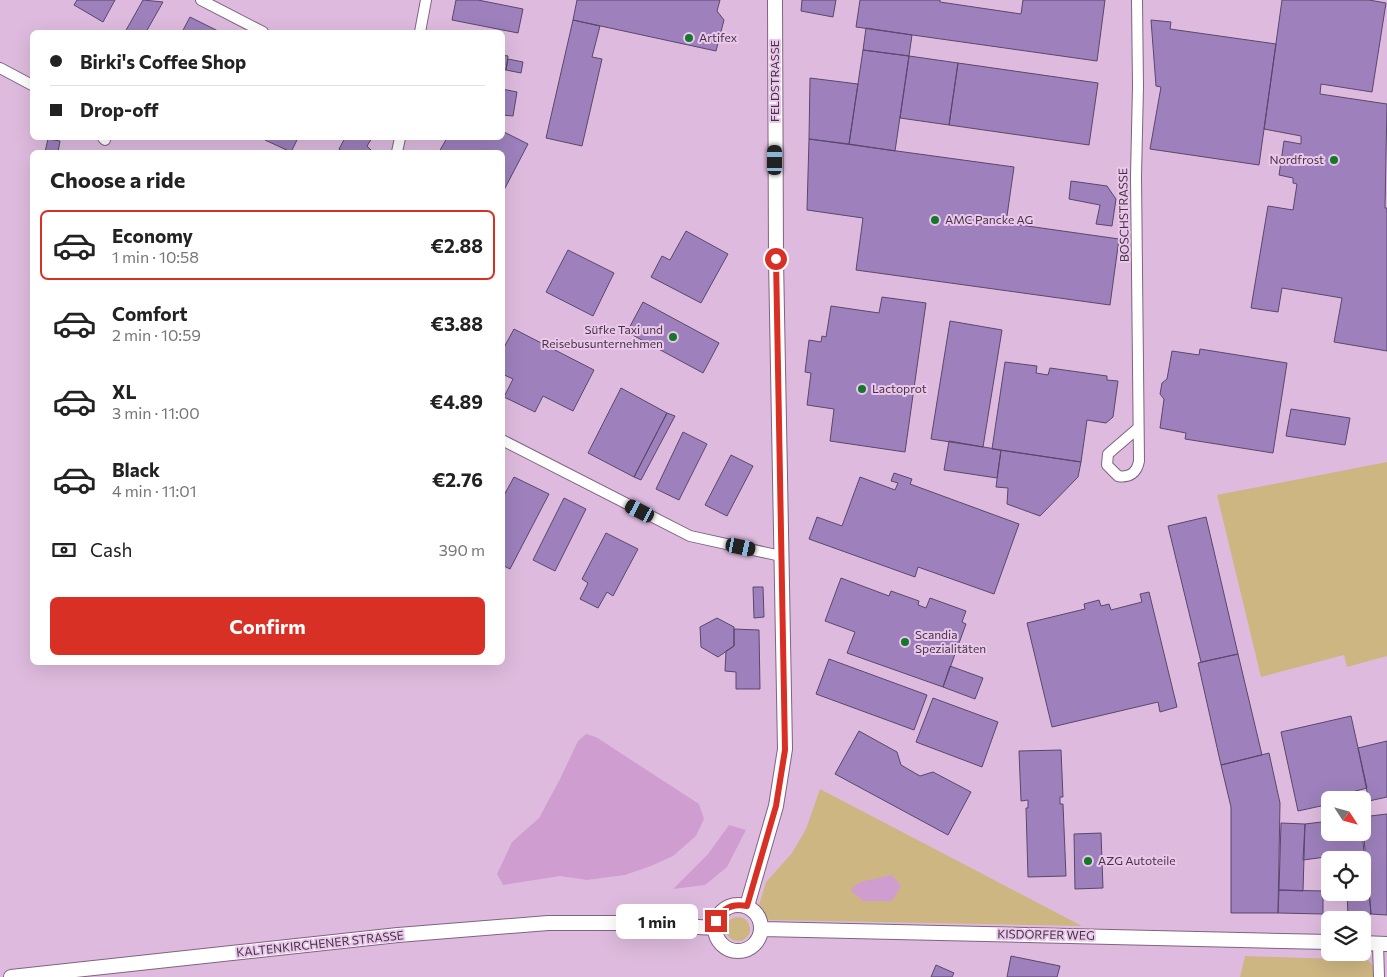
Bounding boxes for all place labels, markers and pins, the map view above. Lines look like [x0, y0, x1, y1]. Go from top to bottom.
place label: Artifex [699, 30, 738, 44]
marker: Artifex [683, 32, 695, 44]
place label: Nordfrost [1270, 152, 1324, 166]
marker: Nordfrost [1328, 154, 1340, 166]
place label: AMC Pancke AG [945, 212, 1033, 226]
marker: AMC Pancke AG [929, 214, 941, 226]
place label: Süfke Taxi und Reisebusunternehmen [542, 322, 663, 350]
marker: Süfke Taxi und Reisebusunternehmen [667, 331, 679, 343]
place label: Lactoprot [872, 381, 927, 395]
marker: Lactoprot [856, 383, 868, 395]
place label: Scandia Spezialitäten [915, 627, 986, 655]
marker: Scandia Spezialitäten [899, 636, 911, 648]
place label: AZG Autoteile [1098, 853, 1176, 867]
marker: AZG Autoteile [1082, 855, 1094, 867]

